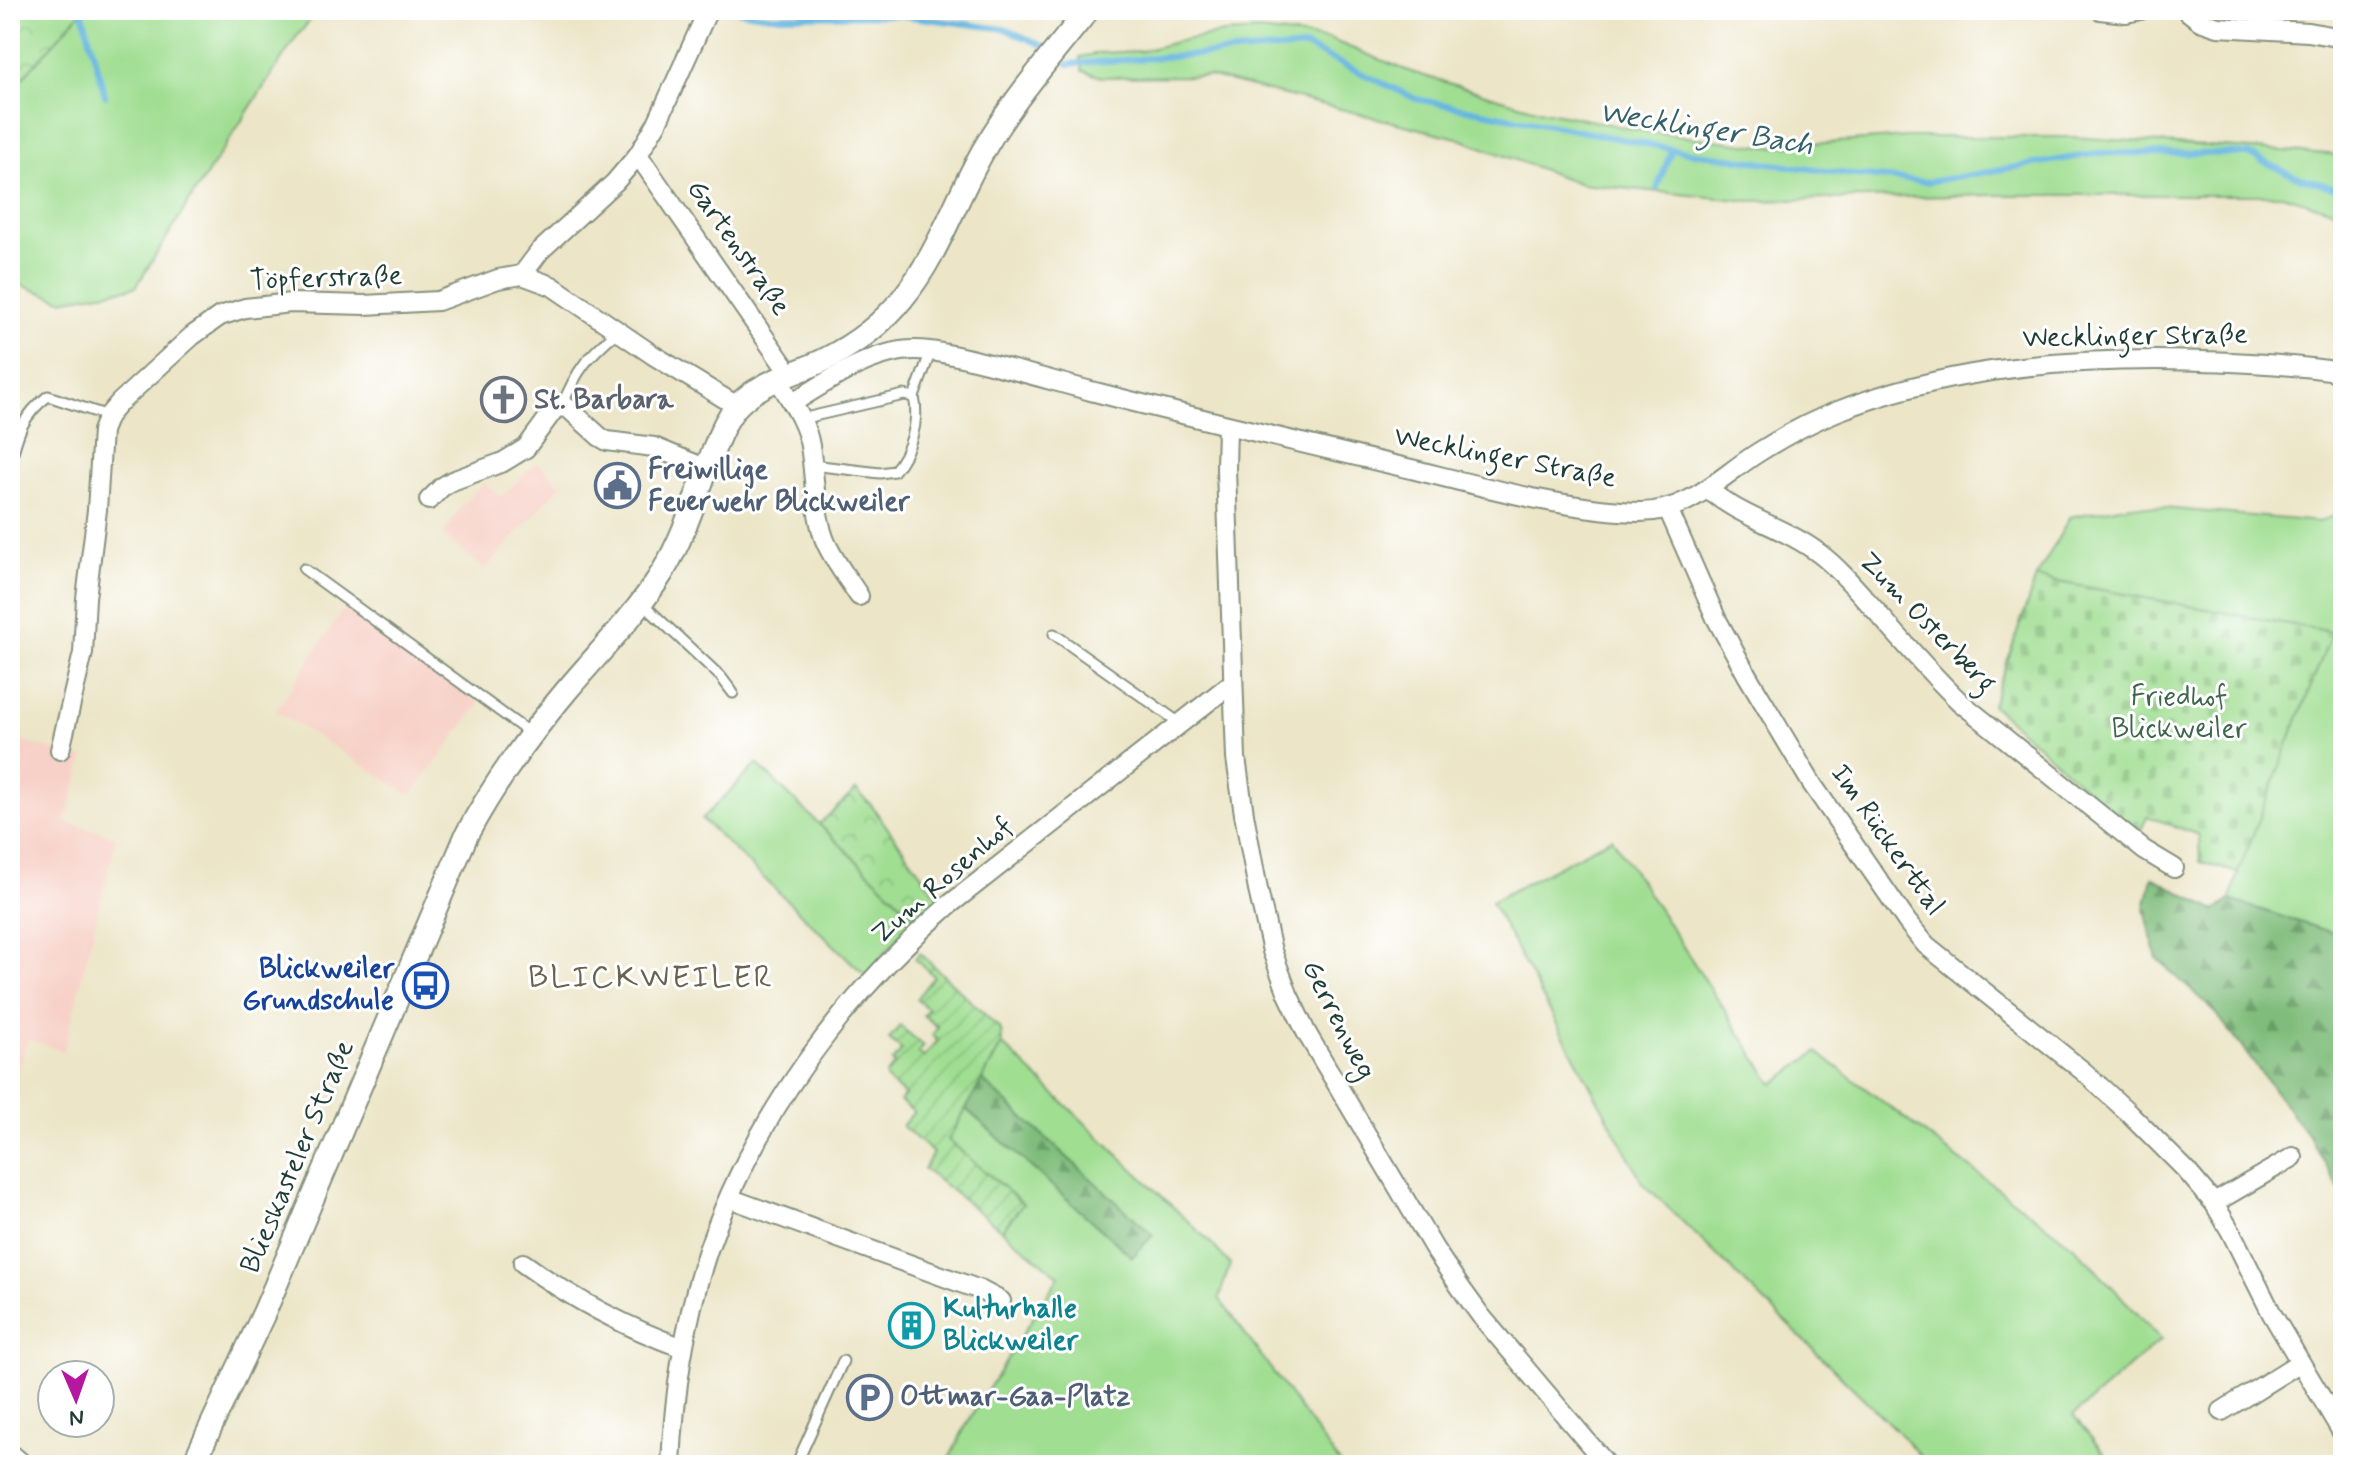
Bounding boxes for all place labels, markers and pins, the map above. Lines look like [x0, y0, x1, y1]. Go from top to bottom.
church icon: St. Barbara [479, 376, 527, 424]
place label: St. Barbara [534, 382, 675, 419]
place label: Freiwillige Feuerwehr Blickweiler [648, 452, 911, 521]
public building icon: Freiwillige Feuerwehr Blickweiler [593, 462, 641, 510]
place label: Blickweiler Grundschule [242, 951, 395, 1020]
bus stop icon: Blickweiler Grundschule [401, 961, 449, 1009]
place label: Kulturhalle Blickweiler [943, 1291, 1079, 1360]
building icon: Kulturhalle Blickweiler [888, 1301, 936, 1349]
parking icon: Ottmar-Gaa-Platz [845, 1373, 893, 1421]
place label: Ottmar-Gaa-Platz [900, 1379, 1131, 1416]

